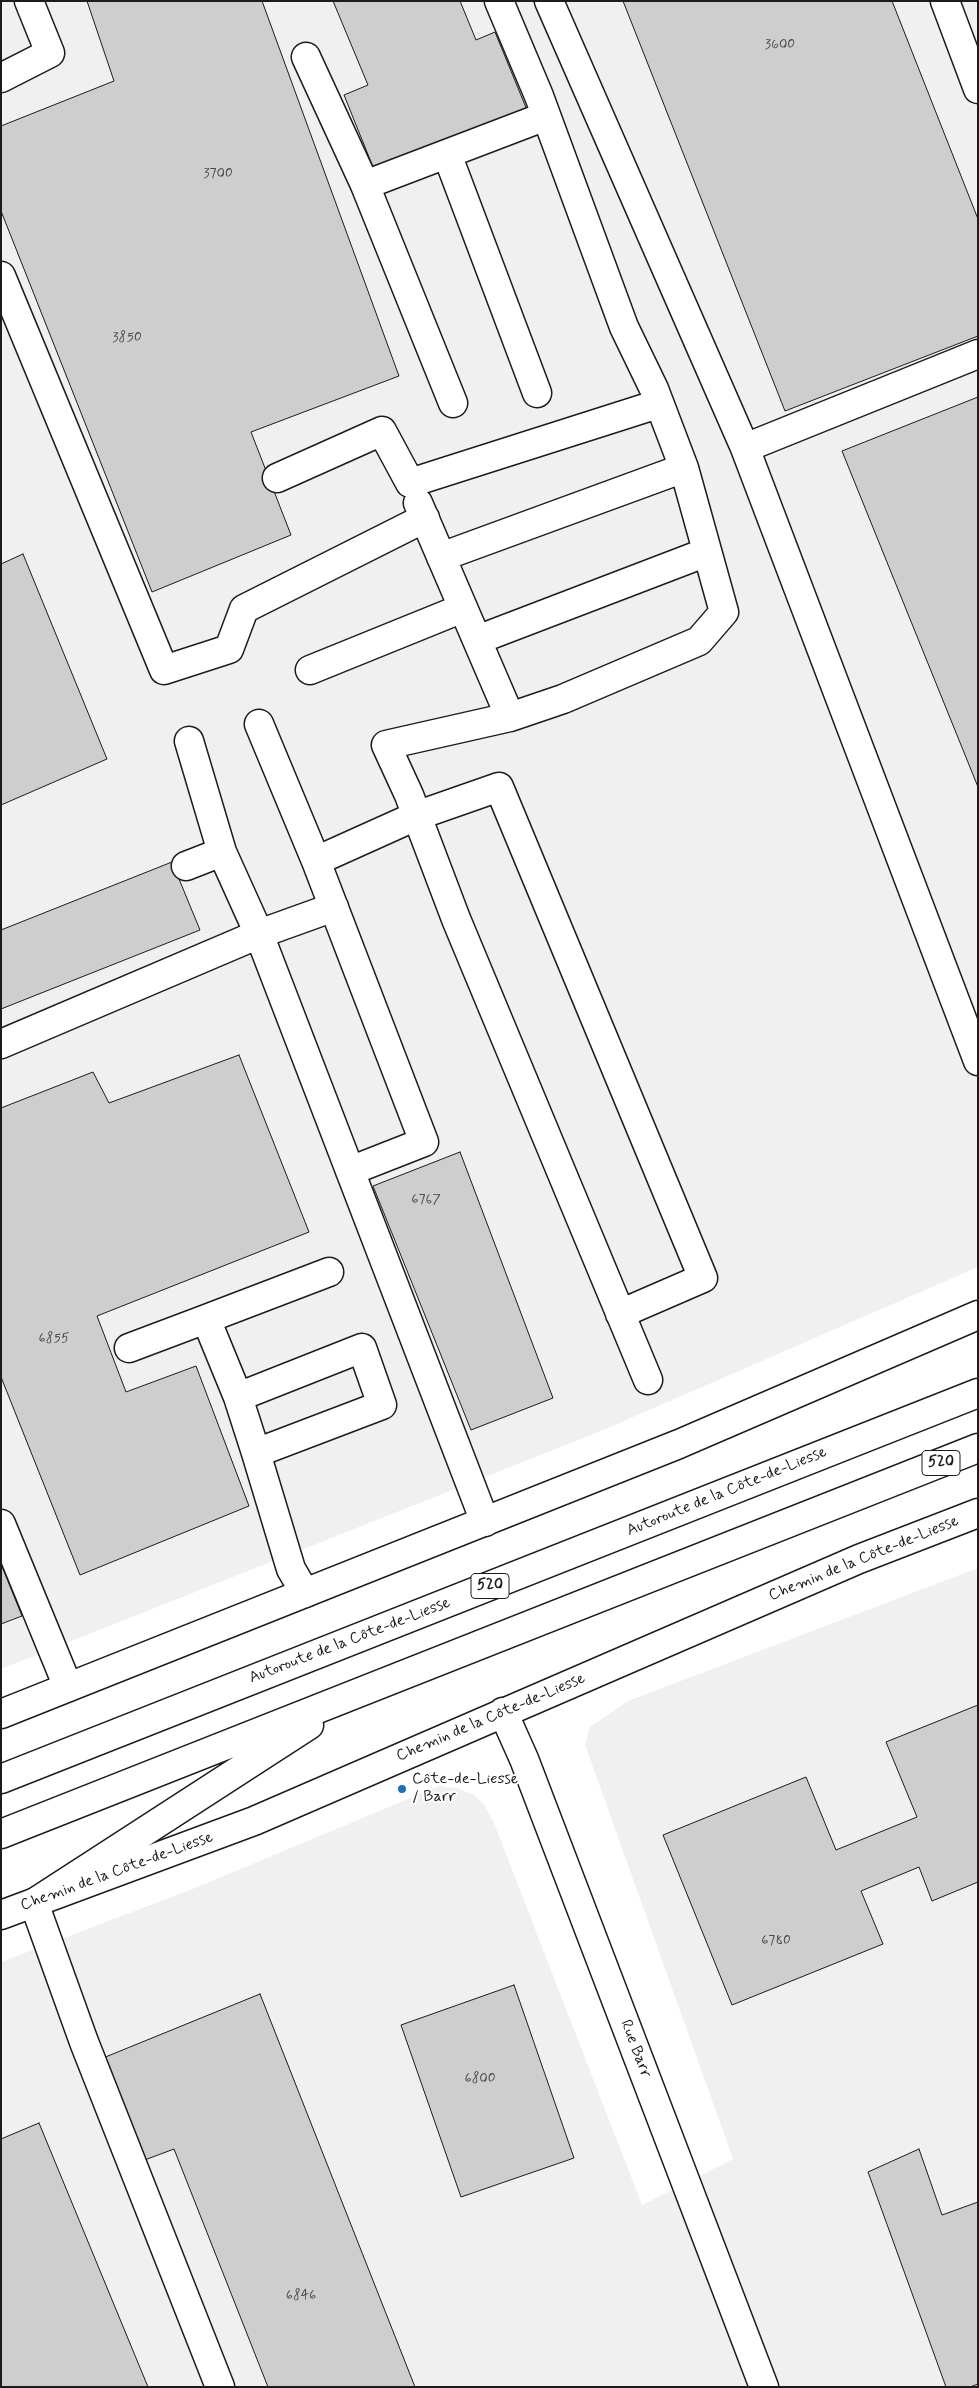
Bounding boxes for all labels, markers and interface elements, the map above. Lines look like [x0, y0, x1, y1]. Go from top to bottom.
house number: 3600 [765, 37, 795, 53]
house number: 3700 [203, 166, 233, 182]
house number: 3850 [112, 330, 142, 346]
house number: 6767 [411, 1192, 441, 1208]
house number: 6855 [38, 1331, 70, 1347]
street label: Autoroute de la Côte-de-Liesse [624, 1443, 830, 1541]
road number: 520 [922, 1450, 960, 1476]
street label: Chemin de la Côte-de-Liesse [766, 1512, 962, 1606]
road number: 520 [471, 1574, 509, 1598]
street label: Autoroute de la Côte-de-Liesse [247, 1594, 453, 1688]
street label: Chemin de la Côte-de-Liesse [394, 1669, 588, 1767]
place label: Côte-de-Liesse / Barr [412, 1770, 518, 1808]
marker: Côte-de-Liesse / Barr [396, 1783, 408, 1795]
street label: Chemin de la Côte-de-Liesse [18, 1828, 216, 1916]
house number: 6780 [761, 1933, 791, 1949]
street label: Rue Barr [615, 2017, 655, 2081]
house number: 6800 [464, 2071, 496, 2087]
house number: 6846 [286, 2288, 316, 2304]

